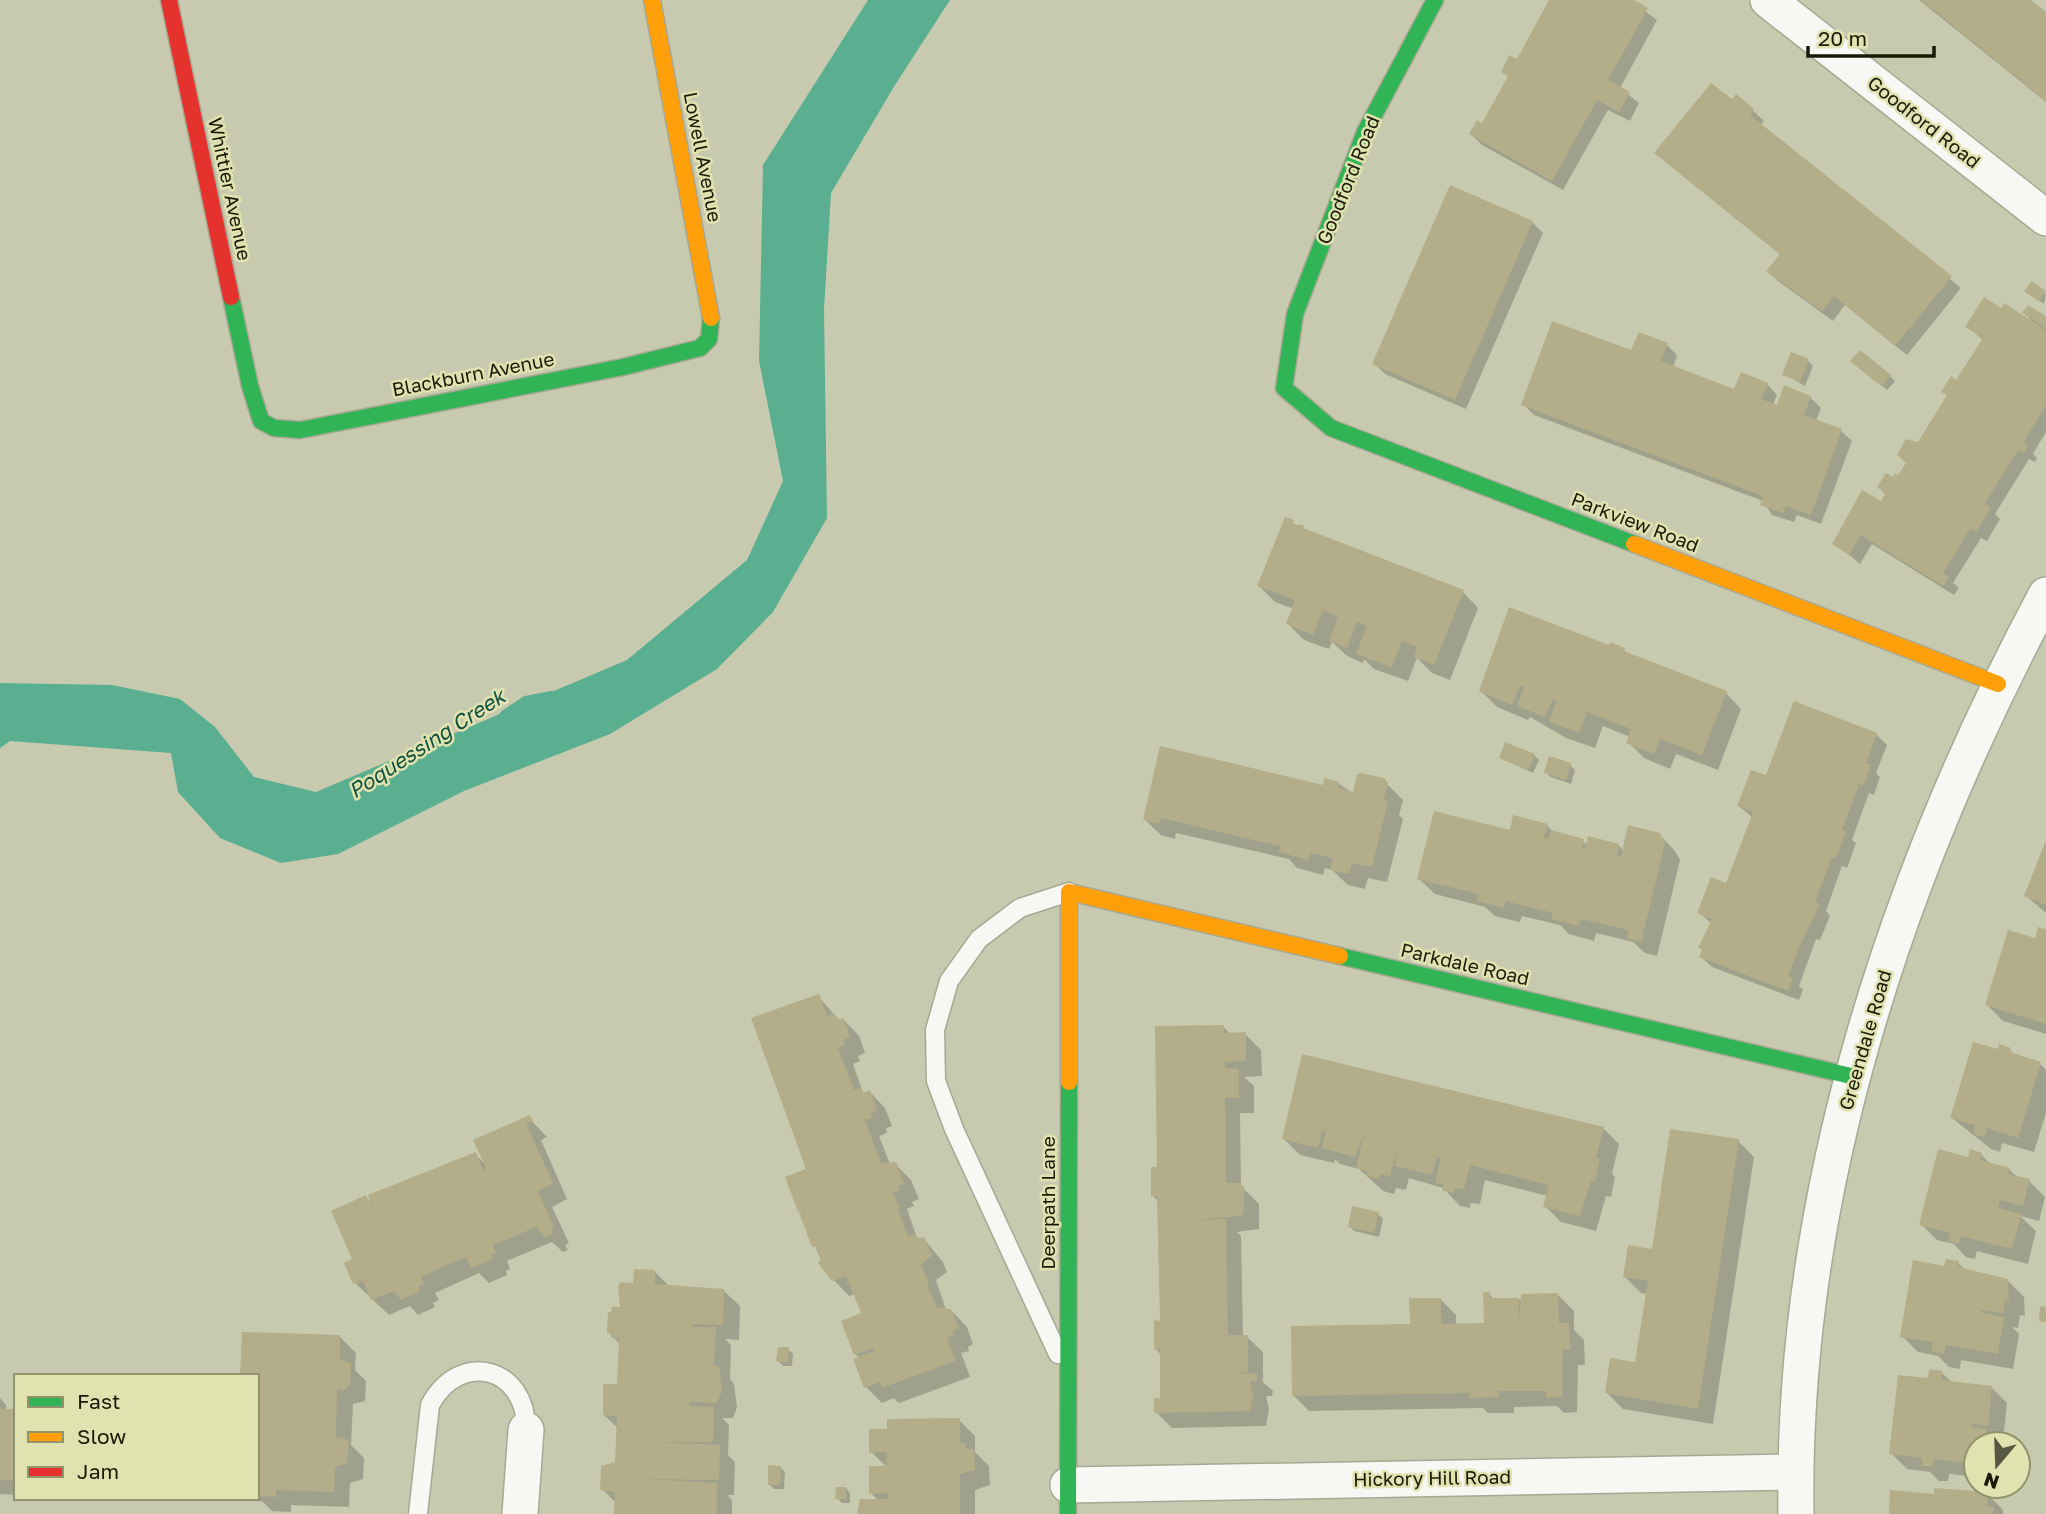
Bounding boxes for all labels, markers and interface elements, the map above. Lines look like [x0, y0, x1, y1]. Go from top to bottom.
scale bar [1808, 14, 1934, 58]
text: 20 m [1818, 25, 1867, 51]
street label: Goodford Road [1864, 71, 1985, 173]
street label: Lowell Avenue [680, 90, 727, 224]
street label: Goodford Road [1311, 112, 1384, 247]
street label: Whittier Avenue [204, 115, 257, 262]
street label: Blackburn Avenue [390, 347, 556, 401]
street label: Parkview Road [1568, 487, 1702, 556]
water label: Poquessing Creek [343, 682, 511, 803]
street label: Parkdale Road [1399, 938, 1532, 989]
street label: Greendale Road [1833, 967, 1896, 1113]
street label: Deerpath Lane [1036, 1136, 1059, 1270]
legend [14, 1374, 259, 1500]
text: Fast [77, 1388, 120, 1414]
text: Slow [77, 1423, 126, 1449]
north arrow [1962, 1430, 2032, 1500]
text: Jam [77, 1458, 119, 1484]
street label: Hickory Hill Road [1353, 1465, 1511, 1490]
text: N [1981, 1468, 2002, 1495]

